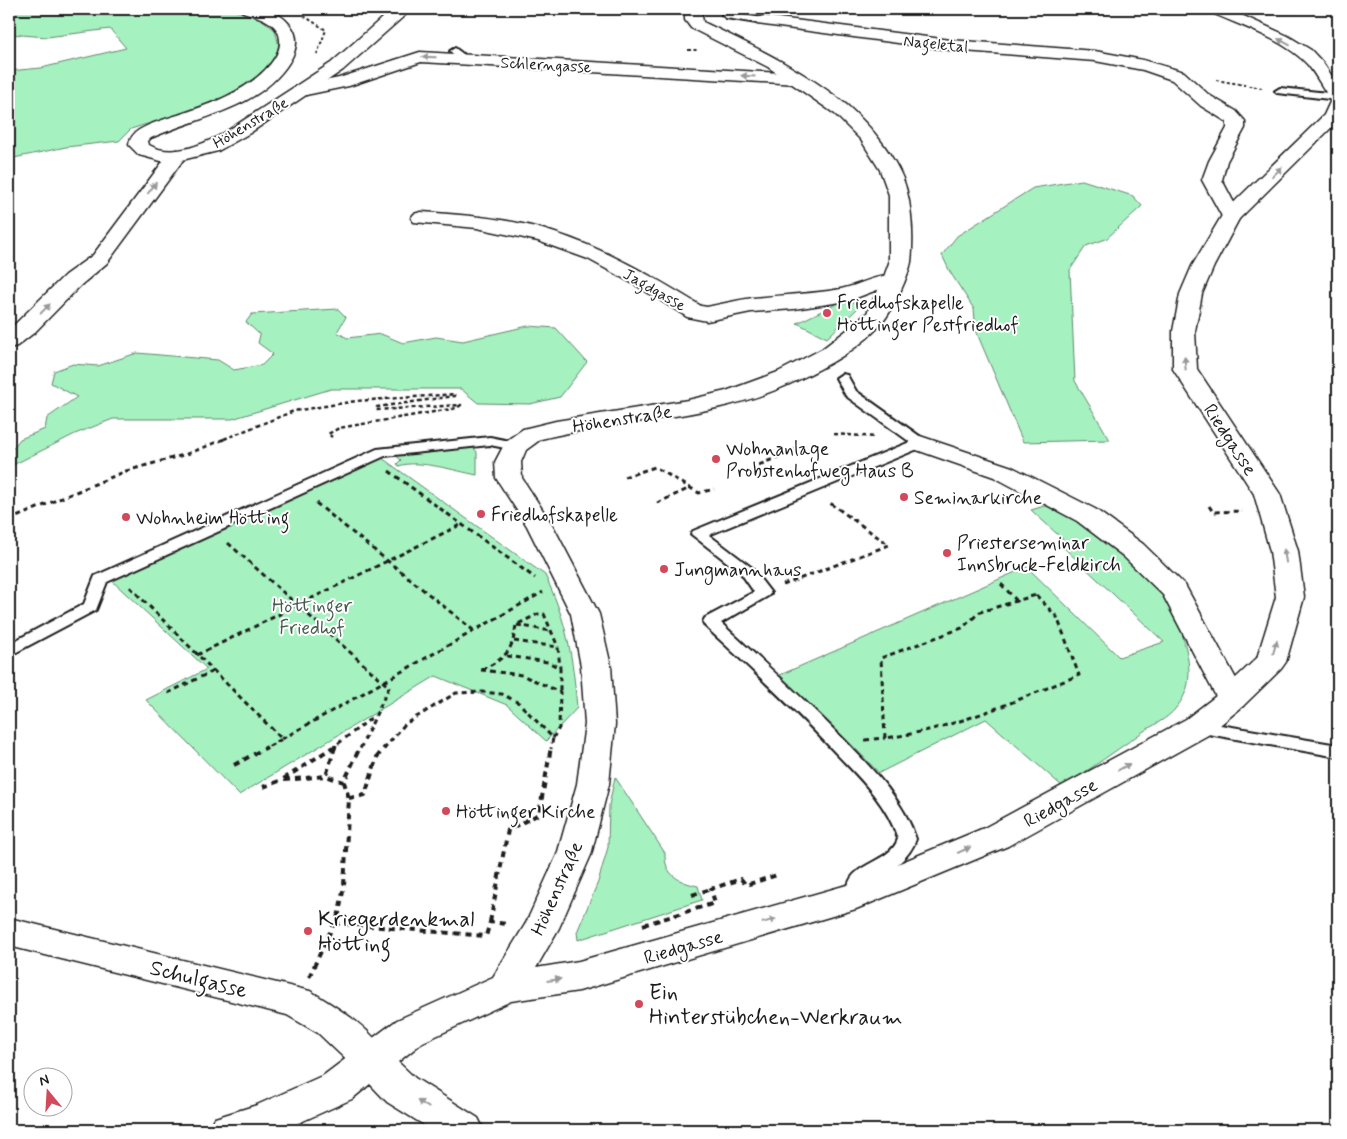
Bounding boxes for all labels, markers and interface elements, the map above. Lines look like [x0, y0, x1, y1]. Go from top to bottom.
street label: Nageletal [902, 31, 969, 59]
one-way arrow [1277, 38, 1291, 46]
one-way arrow [420, 53, 436, 61]
street label: Schlerngasse [500, 53, 592, 78]
one-way arrow [740, 72, 756, 80]
street label: Höhenstraße [209, 92, 292, 154]
one-way arrow [1270, 166, 1282, 178]
one-way arrow [147, 182, 158, 195]
street label: Jagdgasse [619, 264, 690, 318]
place label: Friedhofskapelle Höttinger Pestfriedhof [837, 291, 1019, 341]
one-way arrow [39, 303, 51, 315]
marker: Friedhofskapelle Höttinger Pestfriedhof [821, 307, 833, 319]
one-way arrow [1181, 354, 1189, 370]
street label: Höhenstraße [571, 399, 674, 440]
street label: Riedgasse [1196, 399, 1262, 482]
place label: Wohnanlage Probstenhofweg Haus B [726, 437, 914, 486]
marker: Wohnanlage Probstenhofweg Haus B [710, 453, 722, 465]
place label: Seminarkirche [914, 486, 1042, 511]
marker: Seminarkirche [898, 491, 910, 503]
place label: Friedhofskapelle [491, 503, 618, 528]
place label: Wohnheim Hötting [136, 506, 289, 534]
marker: Friedhofskapelle [475, 508, 487, 520]
marker: Wohnheim Hötting [120, 511, 132, 523]
place label: Priesterseminar Innsbruck-Feldkirch [957, 531, 1121, 578]
marker: Priesterseminar Innsbruck-Feldkirch [941, 547, 953, 559]
one-way arrow [1280, 547, 1288, 563]
place label: Jungmannhaus [674, 558, 802, 585]
marker: Jungmannhaus [658, 563, 670, 575]
park label: Höttinger Friedhof [272, 594, 352, 641]
one-way arrow [1272, 640, 1280, 655]
one-way arrow [1116, 763, 1131, 771]
street label: Riedgasse [1019, 773, 1103, 836]
place label: Höttinger Kirche [456, 800, 595, 828]
marker: Höttinger Kirche [440, 805, 452, 817]
street label: Höhenstraße [526, 838, 589, 940]
one-way arrow [957, 846, 971, 854]
place label: Kriegerdenkmal Hötting [318, 906, 474, 962]
one-way arrow [762, 917, 777, 925]
street label: Riedgasse [641, 924, 726, 973]
marker: Kriegerdenkmal Hötting [302, 925, 314, 937]
street label: Schulgasse [146, 954, 250, 1008]
one-way arrow [546, 976, 562, 984]
place label: Ein Hinterstübchen-Werkraum [649, 979, 902, 1032]
marker: Ein Hinterstübchen-Werkraum [633, 998, 645, 1010]
north arrow [22, 1066, 72, 1116]
text: N [37, 1071, 52, 1091]
one-way arrow [416, 1100, 429, 1109]

